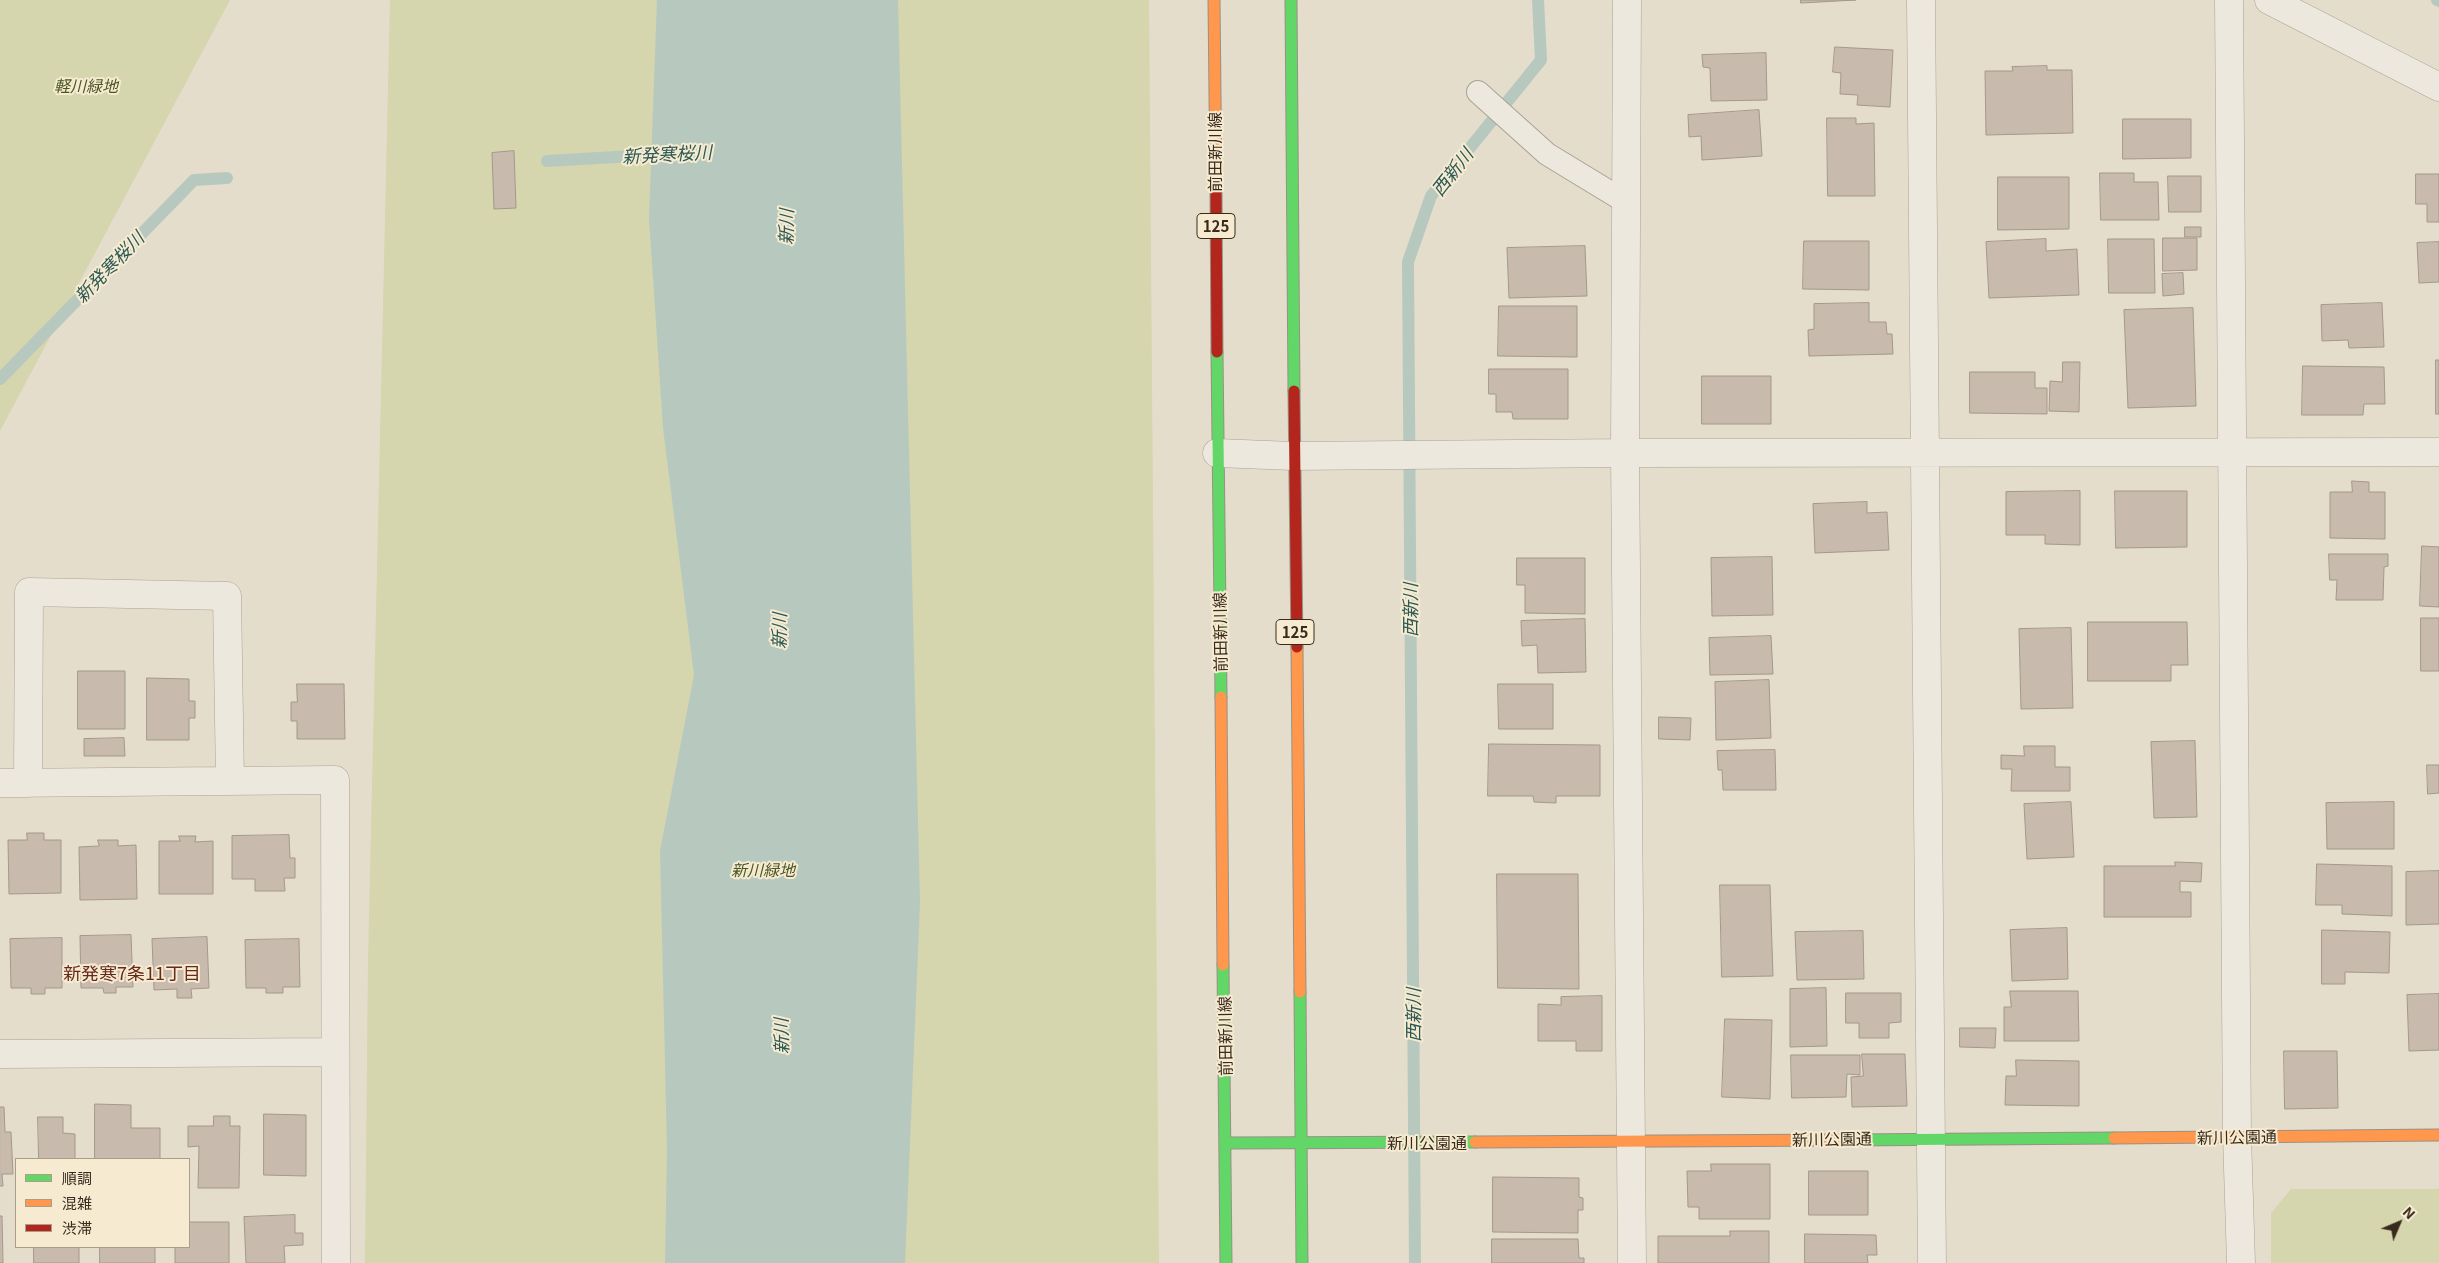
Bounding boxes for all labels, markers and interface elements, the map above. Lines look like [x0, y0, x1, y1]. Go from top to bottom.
park label: 軽川緑地 [54, 76, 118, 96]
street label: 前田新川線 [1205, 112, 1225, 192]
water label: 新発寒桜川 [621, 141, 713, 167]
water label: 西新川 [1427, 144, 1477, 200]
water label: 新川 [775, 209, 797, 245]
road number: 125 [1197, 214, 1235, 238]
water label: 新発寒桜川 [70, 227, 148, 307]
water label: 西新川 [1399, 583, 1421, 637]
street label: 前田新川線 [1210, 592, 1230, 672]
water label: 新川 [768, 613, 790, 649]
road number: 125 [1276, 620, 1314, 644]
park label: 新川緑地 [731, 860, 795, 880]
district label: 新発寒7条11丁目 [63, 962, 201, 984]
water label: 西新川 [1402, 988, 1424, 1042]
street label: 前田新川線 [1215, 996, 1235, 1076]
water label: 新川 [770, 1018, 792, 1054]
street label: 新川公園通 [2197, 1127, 2277, 1147]
street label: 新川公園通 [1792, 1129, 1872, 1149]
street label: 新川公園通 [1387, 1133, 1467, 1153]
legend [15, 1158, 190, 1248]
text: 順調 [62, 1167, 92, 1188]
text: 混雑 [62, 1192, 92, 1213]
north arrow [2374, 1198, 2424, 1248]
text: N [2399, 1202, 2420, 1223]
text: 渋滞 [62, 1217, 92, 1238]

